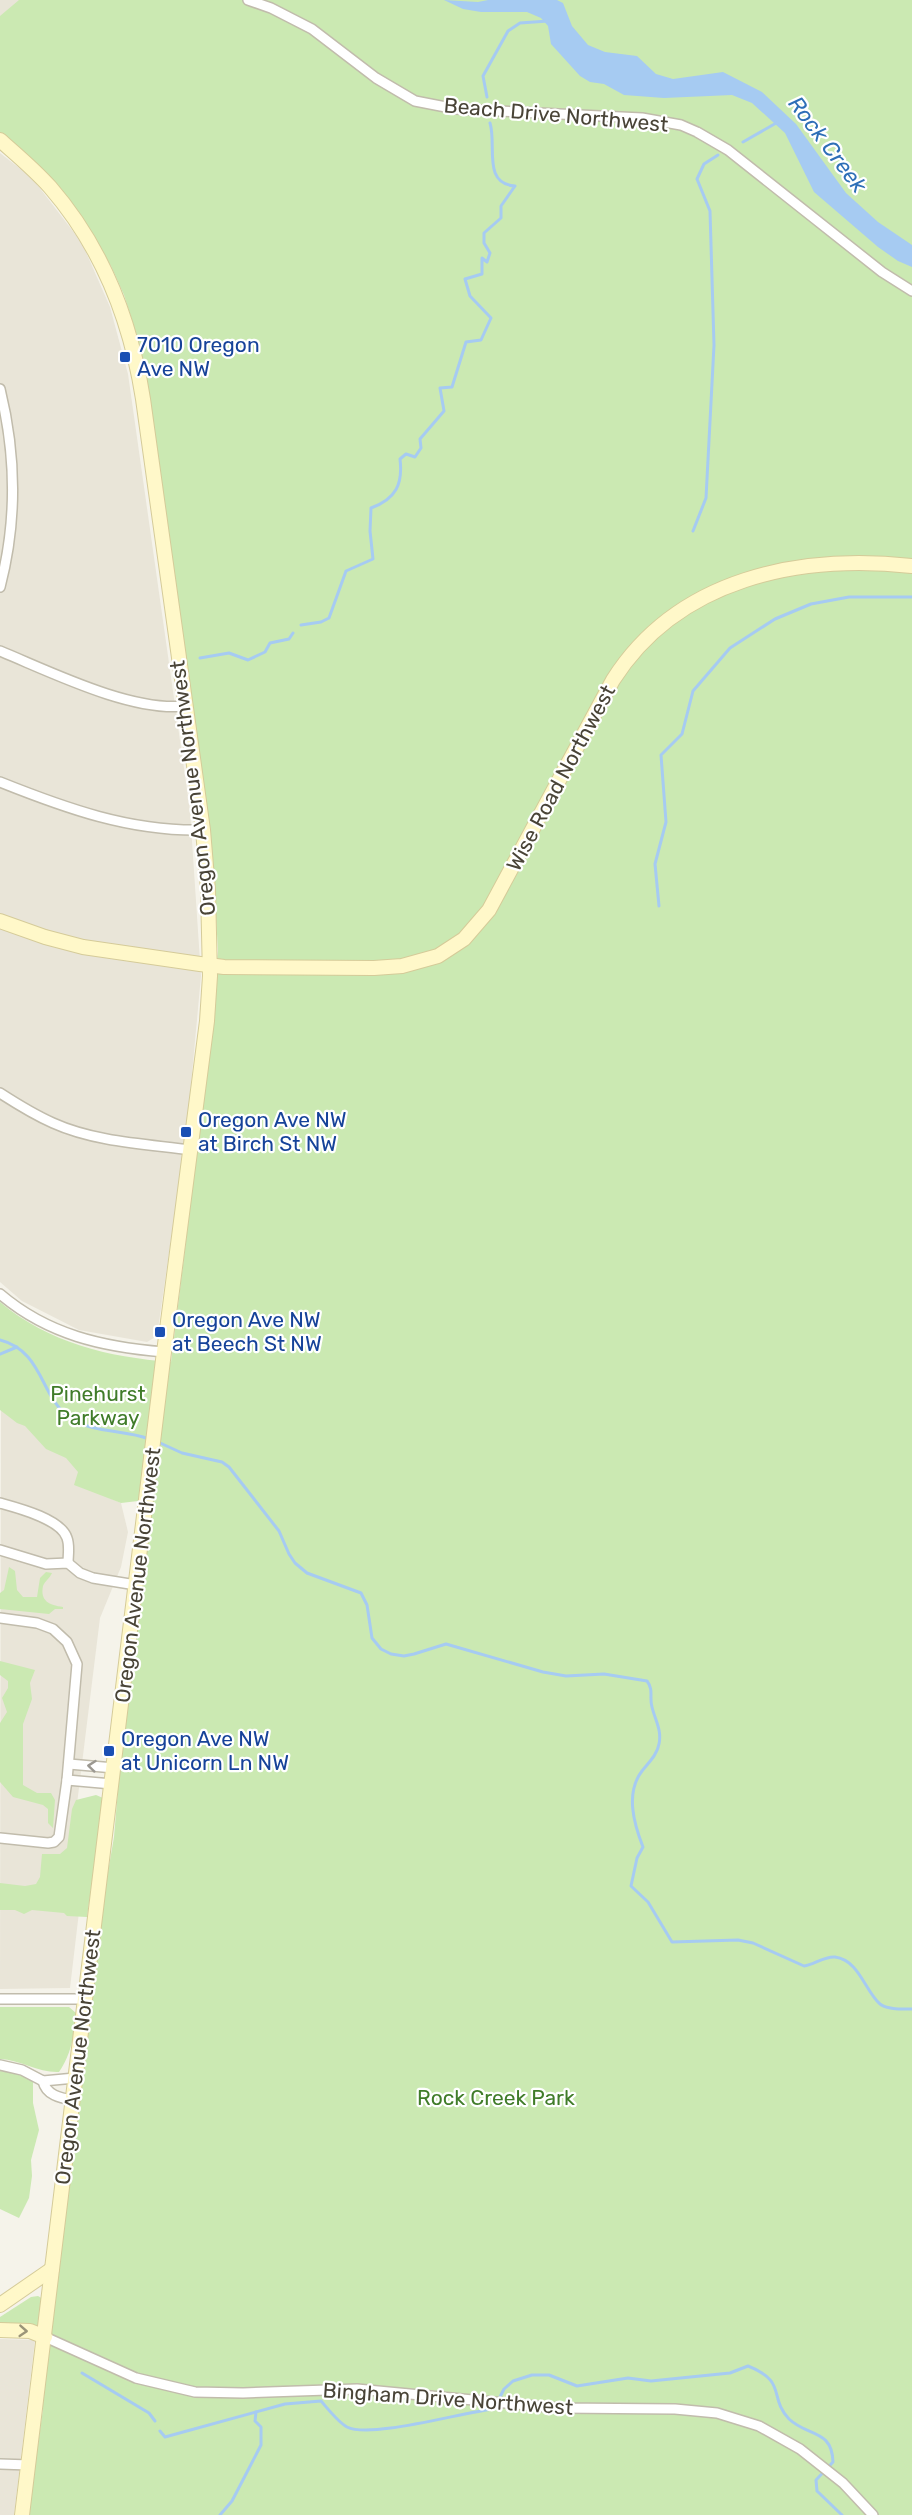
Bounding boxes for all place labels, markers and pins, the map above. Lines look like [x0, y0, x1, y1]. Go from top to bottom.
place label: 7010 Oregon Ave NW [137, 332, 260, 381]
marker: 7010 Oregon Ave NW [118, 350, 132, 364]
place label: Oregon Ave NW at Birch St NW [198, 1107, 347, 1156]
marker: Oregon Ave NW at Birch St NW [179, 1125, 193, 1139]
place label: Oregon Ave NW at Beech St NW [172, 1307, 322, 1356]
marker: Oregon Ave NW at Beech St NW [153, 1325, 167, 1339]
place label: Oregon Ave NW at Unicorn Ln NW [121, 1726, 289, 1775]
marker: Oregon Ave NW at Unicorn Ln NW [102, 1744, 116, 1758]

